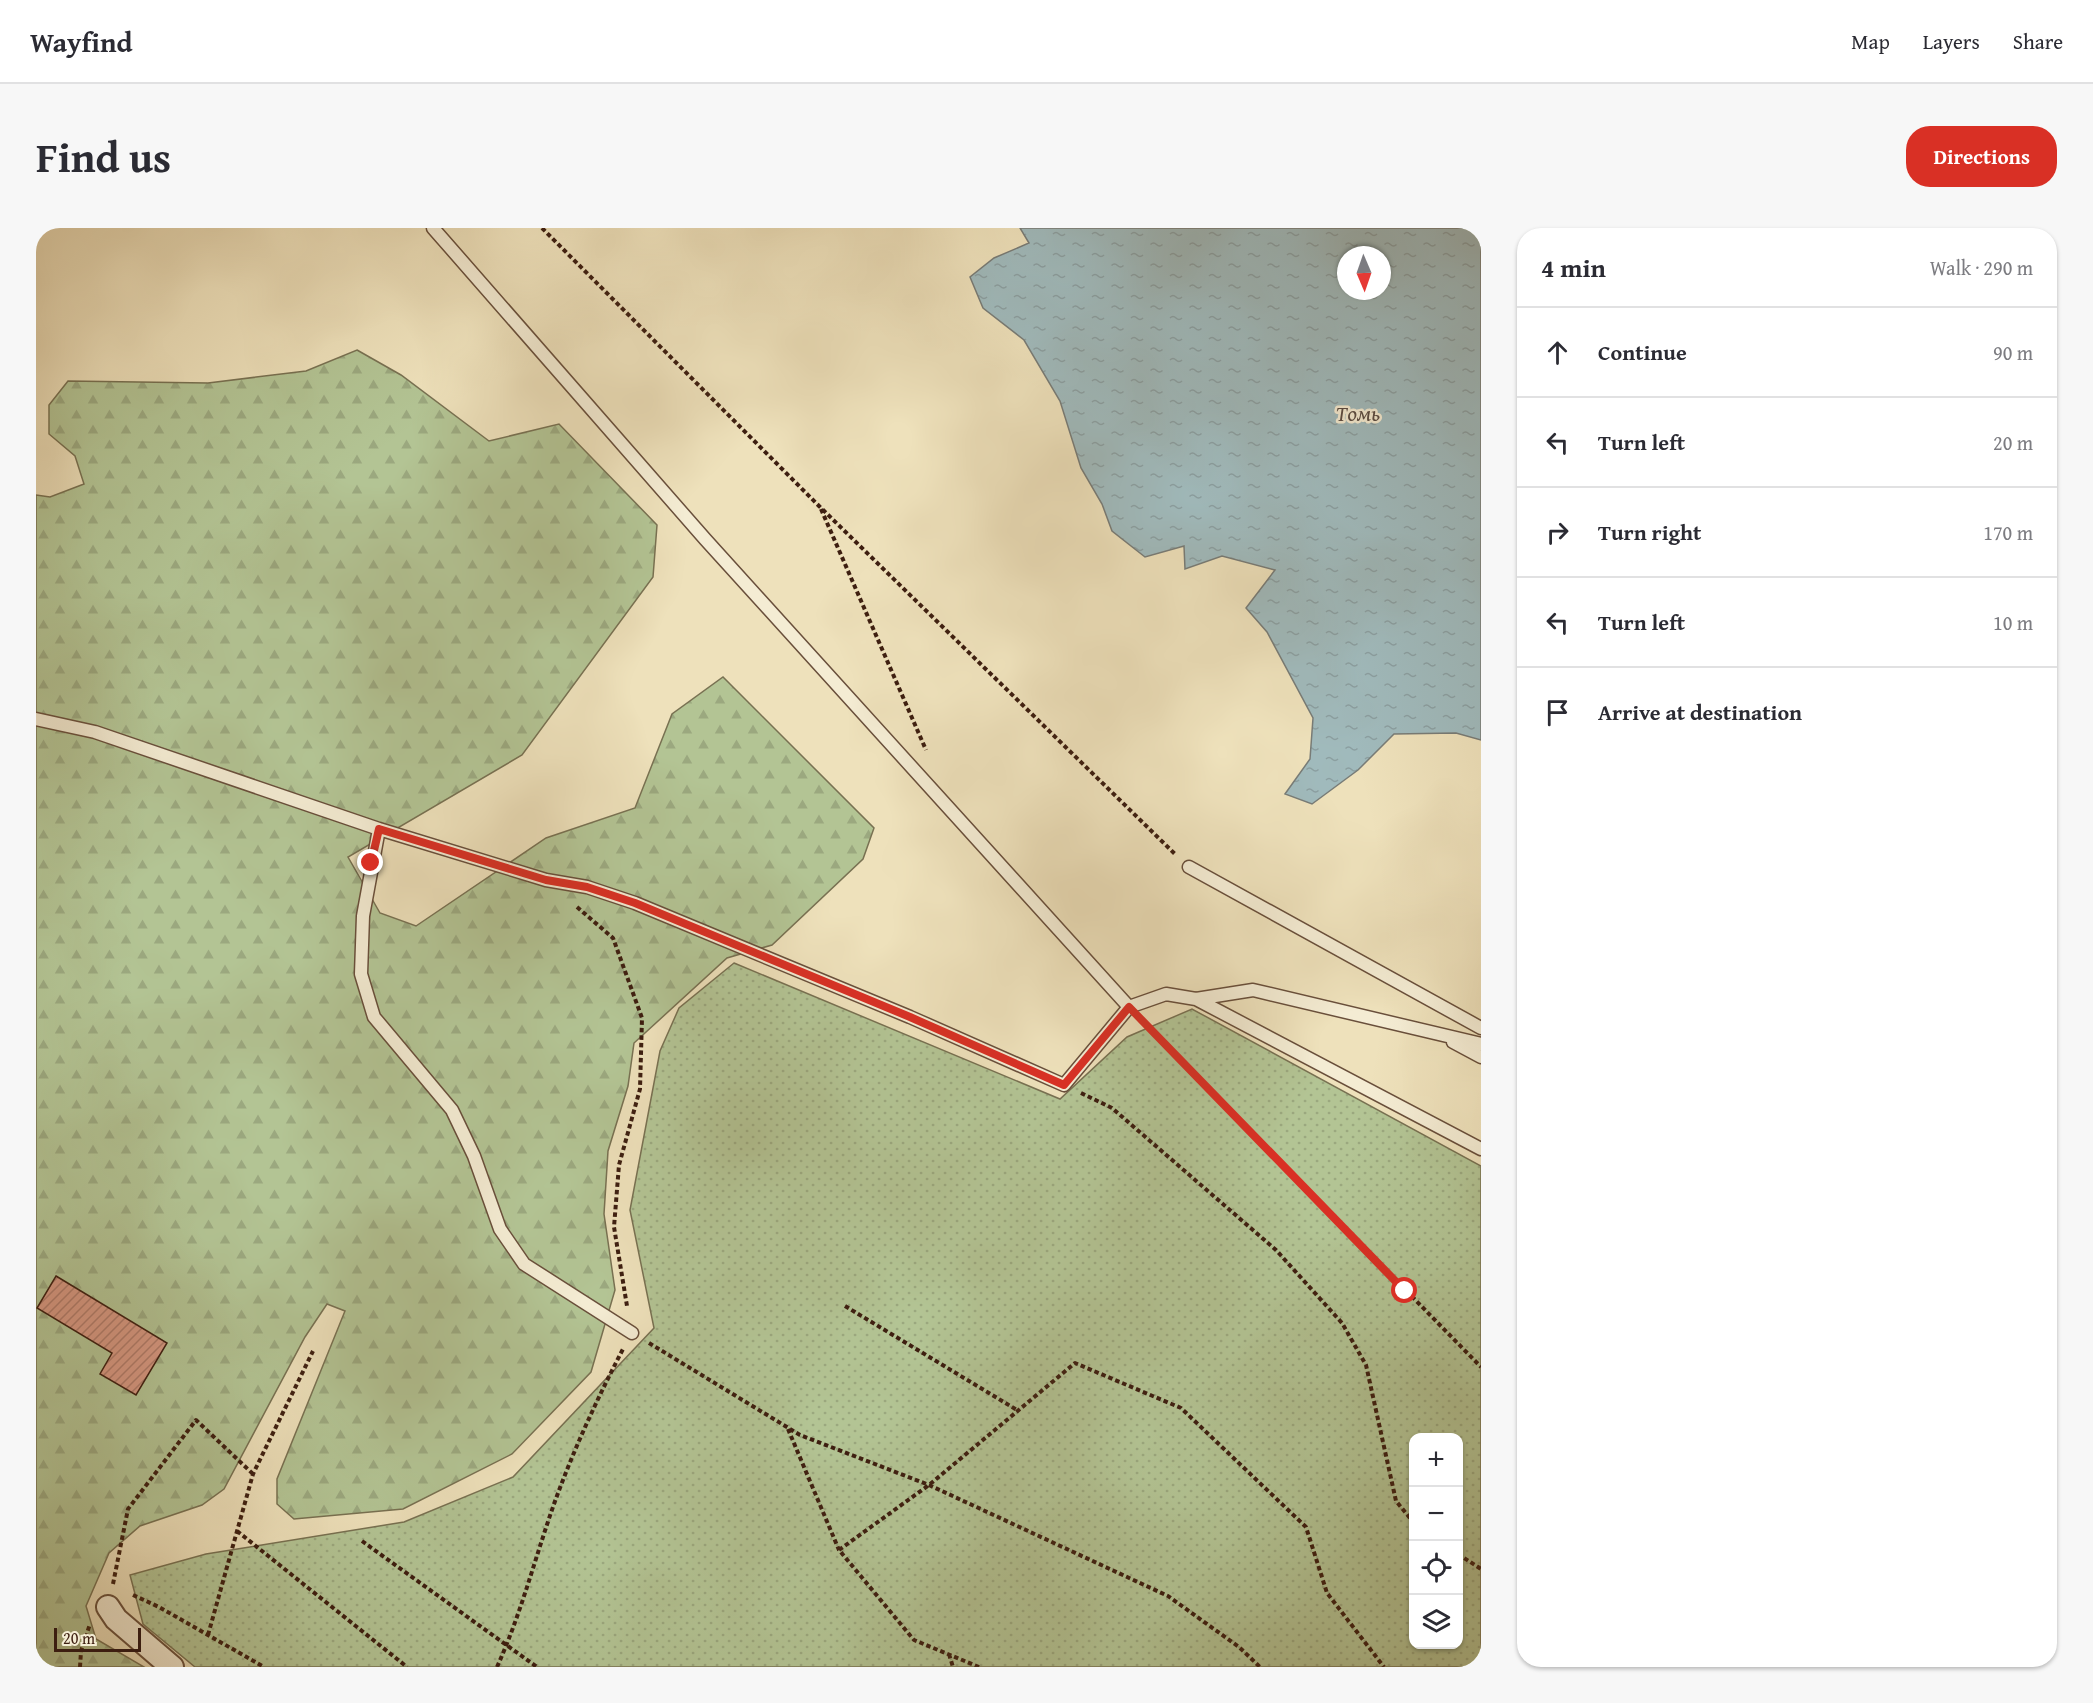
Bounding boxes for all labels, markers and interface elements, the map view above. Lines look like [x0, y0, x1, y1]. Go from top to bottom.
text: Wayfind [30, 21, 132, 62]
text: Map [1851, 26, 1890, 57]
text: Layers [1923, 26, 1980, 57]
text: Share [2013, 26, 2063, 57]
text: Find us [36, 126, 171, 187]
button: Directions [1906, 126, 2057, 187]
north arrow [1337, 246, 1391, 300]
text: 4 min [1541, 248, 1606, 287]
text: Walk · 290 m [1930, 253, 2033, 282]
icon: ahead [1541, 336, 1574, 369]
text: Continue [1598, 336, 1687, 368]
text: 90 m [1993, 338, 2033, 367]
water label: Томь [1336, 397, 1380, 429]
icon: left [1541, 426, 1574, 459]
text: Turn left [1598, 426, 1685, 458]
text: 20 m [1993, 428, 2033, 457]
icon: right [1541, 516, 1574, 549]
text: Turn right [1598, 516, 1701, 548]
text: 170 m [1983, 518, 2033, 547]
icon: left [1541, 606, 1574, 639]
text: Turn left [1598, 606, 1685, 638]
text: 10 m [1993, 608, 2033, 637]
icon: arrive [1541, 696, 1574, 729]
text: Arrive at destination [1598, 696, 1802, 728]
route end [357, 849, 383, 875]
route start [1391, 1277, 1417, 1303]
map controls [1409, 1433, 1463, 1649]
button: + [1409, 1433, 1463, 1487]
button: − [1409, 1487, 1463, 1541]
button: locate [1409, 1541, 1463, 1595]
button: layers [1409, 1595, 1463, 1649]
scale bar [54, 1625, 141, 1652]
text: 20 m [63, 1626, 95, 1650]

